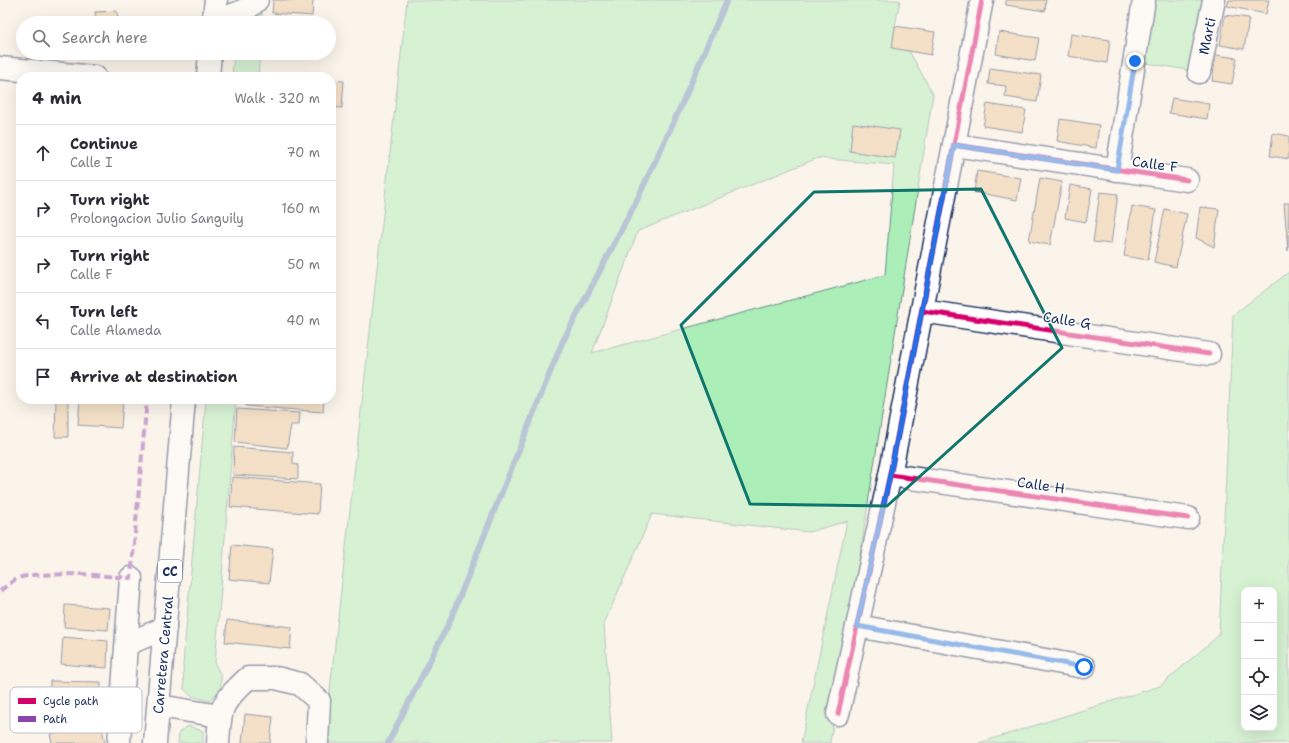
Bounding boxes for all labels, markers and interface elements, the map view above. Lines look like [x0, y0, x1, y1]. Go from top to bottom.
search box [16, 16, 336, 60]
street label: Marti [1194, 16, 1220, 56]
icon: search [30, 27, 52, 49]
text: Search here [62, 28, 148, 48]
route end [1126, 52, 1144, 70]
text: 4 min [32, 87, 82, 109]
text: Walk · 320 m [234, 90, 320, 107]
text: Continue [70, 134, 138, 154]
icon: ahead [32, 142, 54, 164]
text: 70 m [286, 144, 320, 161]
street label: Calle F [1131, 152, 1179, 176]
text: Calle I [70, 154, 112, 171]
text: Turn right [70, 190, 150, 210]
icon: right [32, 198, 54, 220]
text: 160 m [282, 200, 320, 217]
text: Prolongacion Julio Sanguily [70, 210, 244, 227]
text: Turn right [70, 246, 150, 266]
icon: right [32, 254, 54, 276]
text: 50 m [287, 256, 320, 273]
text: Calle F [70, 266, 113, 283]
text: Turn left [70, 302, 138, 322]
street label: Calle G [1042, 307, 1093, 333]
icon: left [32, 310, 54, 332]
text: 40 m [286, 312, 320, 329]
text: Calle Alameda [70, 322, 161, 339]
icon: arrive [32, 366, 54, 388]
text: Arrive at destination [70, 367, 238, 387]
street label: Calle H [1016, 473, 1066, 497]
road number: CC [158, 560, 182, 582]
map controls [1241, 587, 1277, 731]
button: + [1241, 587, 1277, 623]
street label: Carretera Central [149, 595, 177, 715]
button: − [1241, 623, 1277, 659]
route start [1075, 658, 1093, 676]
button: locate [1241, 659, 1277, 695]
legend [10, 687, 142, 733]
text: Cycle path [43, 694, 99, 709]
button: layers [1241, 695, 1277, 731]
text: Path [43, 712, 67, 727]

